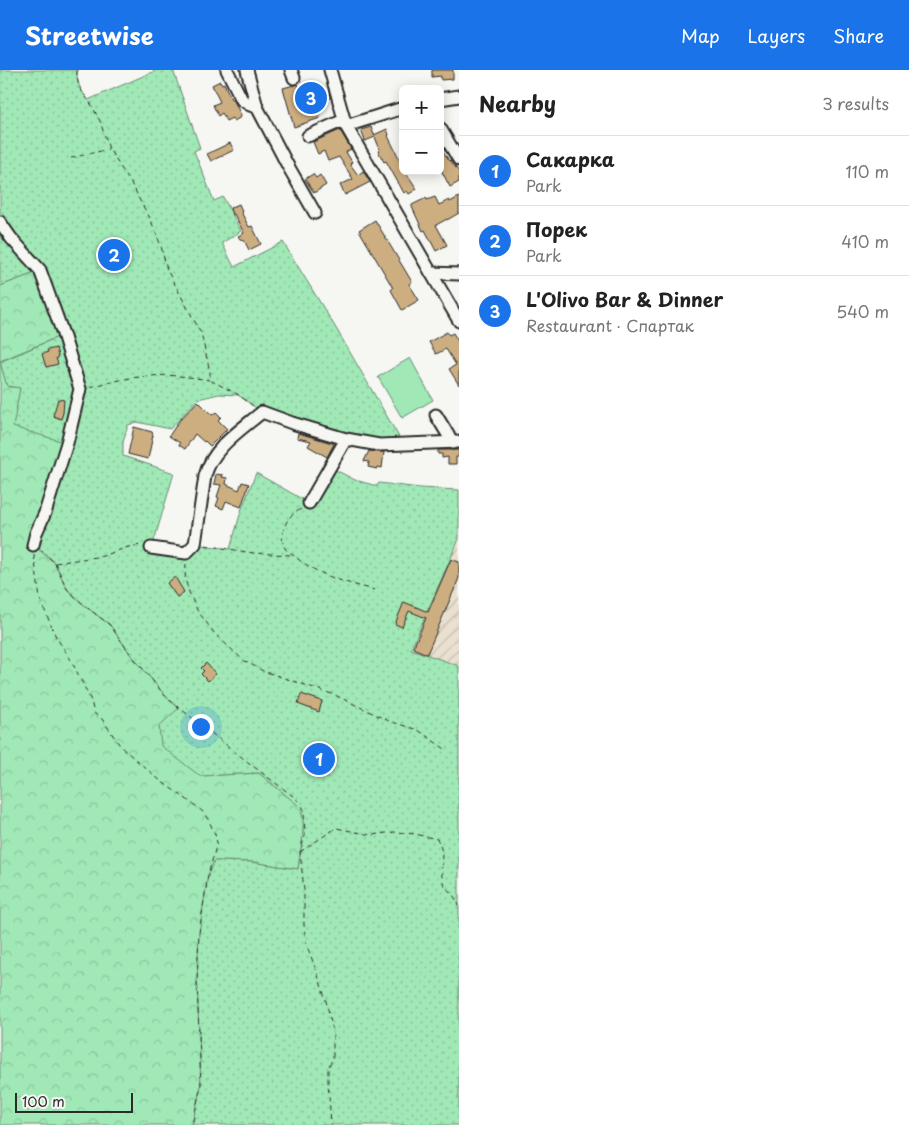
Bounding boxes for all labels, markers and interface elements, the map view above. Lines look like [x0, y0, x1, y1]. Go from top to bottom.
text: Streetwise [25, 17, 154, 53]
text: Map [681, 22, 720, 49]
text: Layers [748, 22, 805, 49]
text: Share [833, 22, 884, 49]
pin: 3 [295, 79, 327, 117]
map controls [399, 85, 444, 175]
button: + [399, 85, 444, 130]
text: Nearby [479, 87, 556, 119]
text: 3 results [822, 91, 889, 115]
button: − [399, 130, 444, 175]
text: Сакарка [526, 145, 615, 173]
text: 1 [491, 159, 499, 183]
text: 110 m [846, 159, 889, 183]
text: Park [526, 173, 562, 197]
text: Порек [526, 215, 587, 243]
text: 2 [489, 229, 501, 253]
text: 410 m [841, 229, 889, 253]
pin: 2 [98, 236, 130, 274]
text: Park [526, 243, 562, 267]
text: L'Olivo Bar & Dinner [526, 285, 723, 313]
text: 3 [490, 299, 500, 323]
text: 540 m [836, 299, 889, 323]
text: Restaurant · Спартак [526, 313, 694, 337]
your location [188, 714, 214, 740]
pin: 1 [303, 740, 335, 778]
scale bar [15, 1090, 132, 1113]
text: 100 m [22, 1091, 65, 1112]

